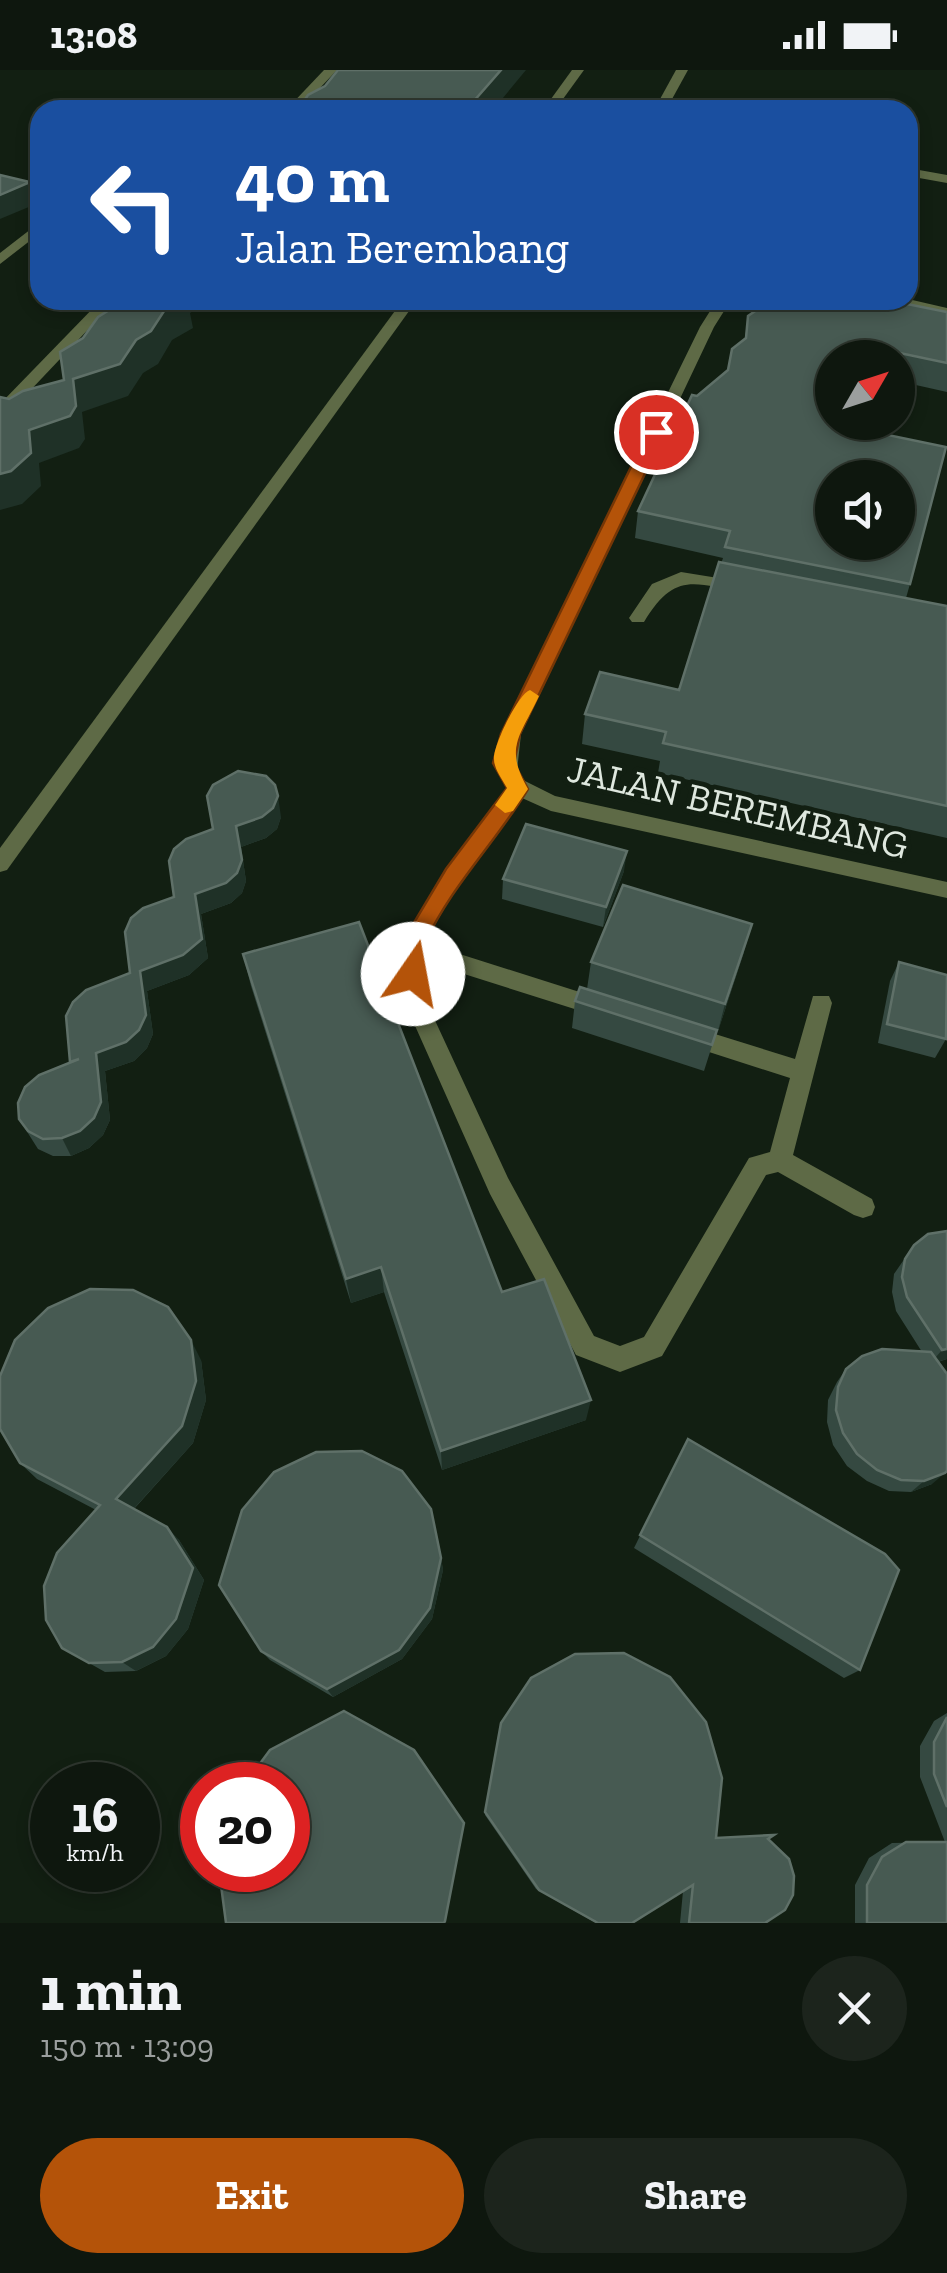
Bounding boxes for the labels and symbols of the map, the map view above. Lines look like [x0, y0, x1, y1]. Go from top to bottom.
north arrow [815, 340, 915, 440]
pin [614, 390, 699, 475]
street label: JALAN BEREMBANG [563, 745, 913, 869]
position arrow [361, 922, 465, 1026]
speed limit sign: 20 [180, 1762, 310, 1892]

